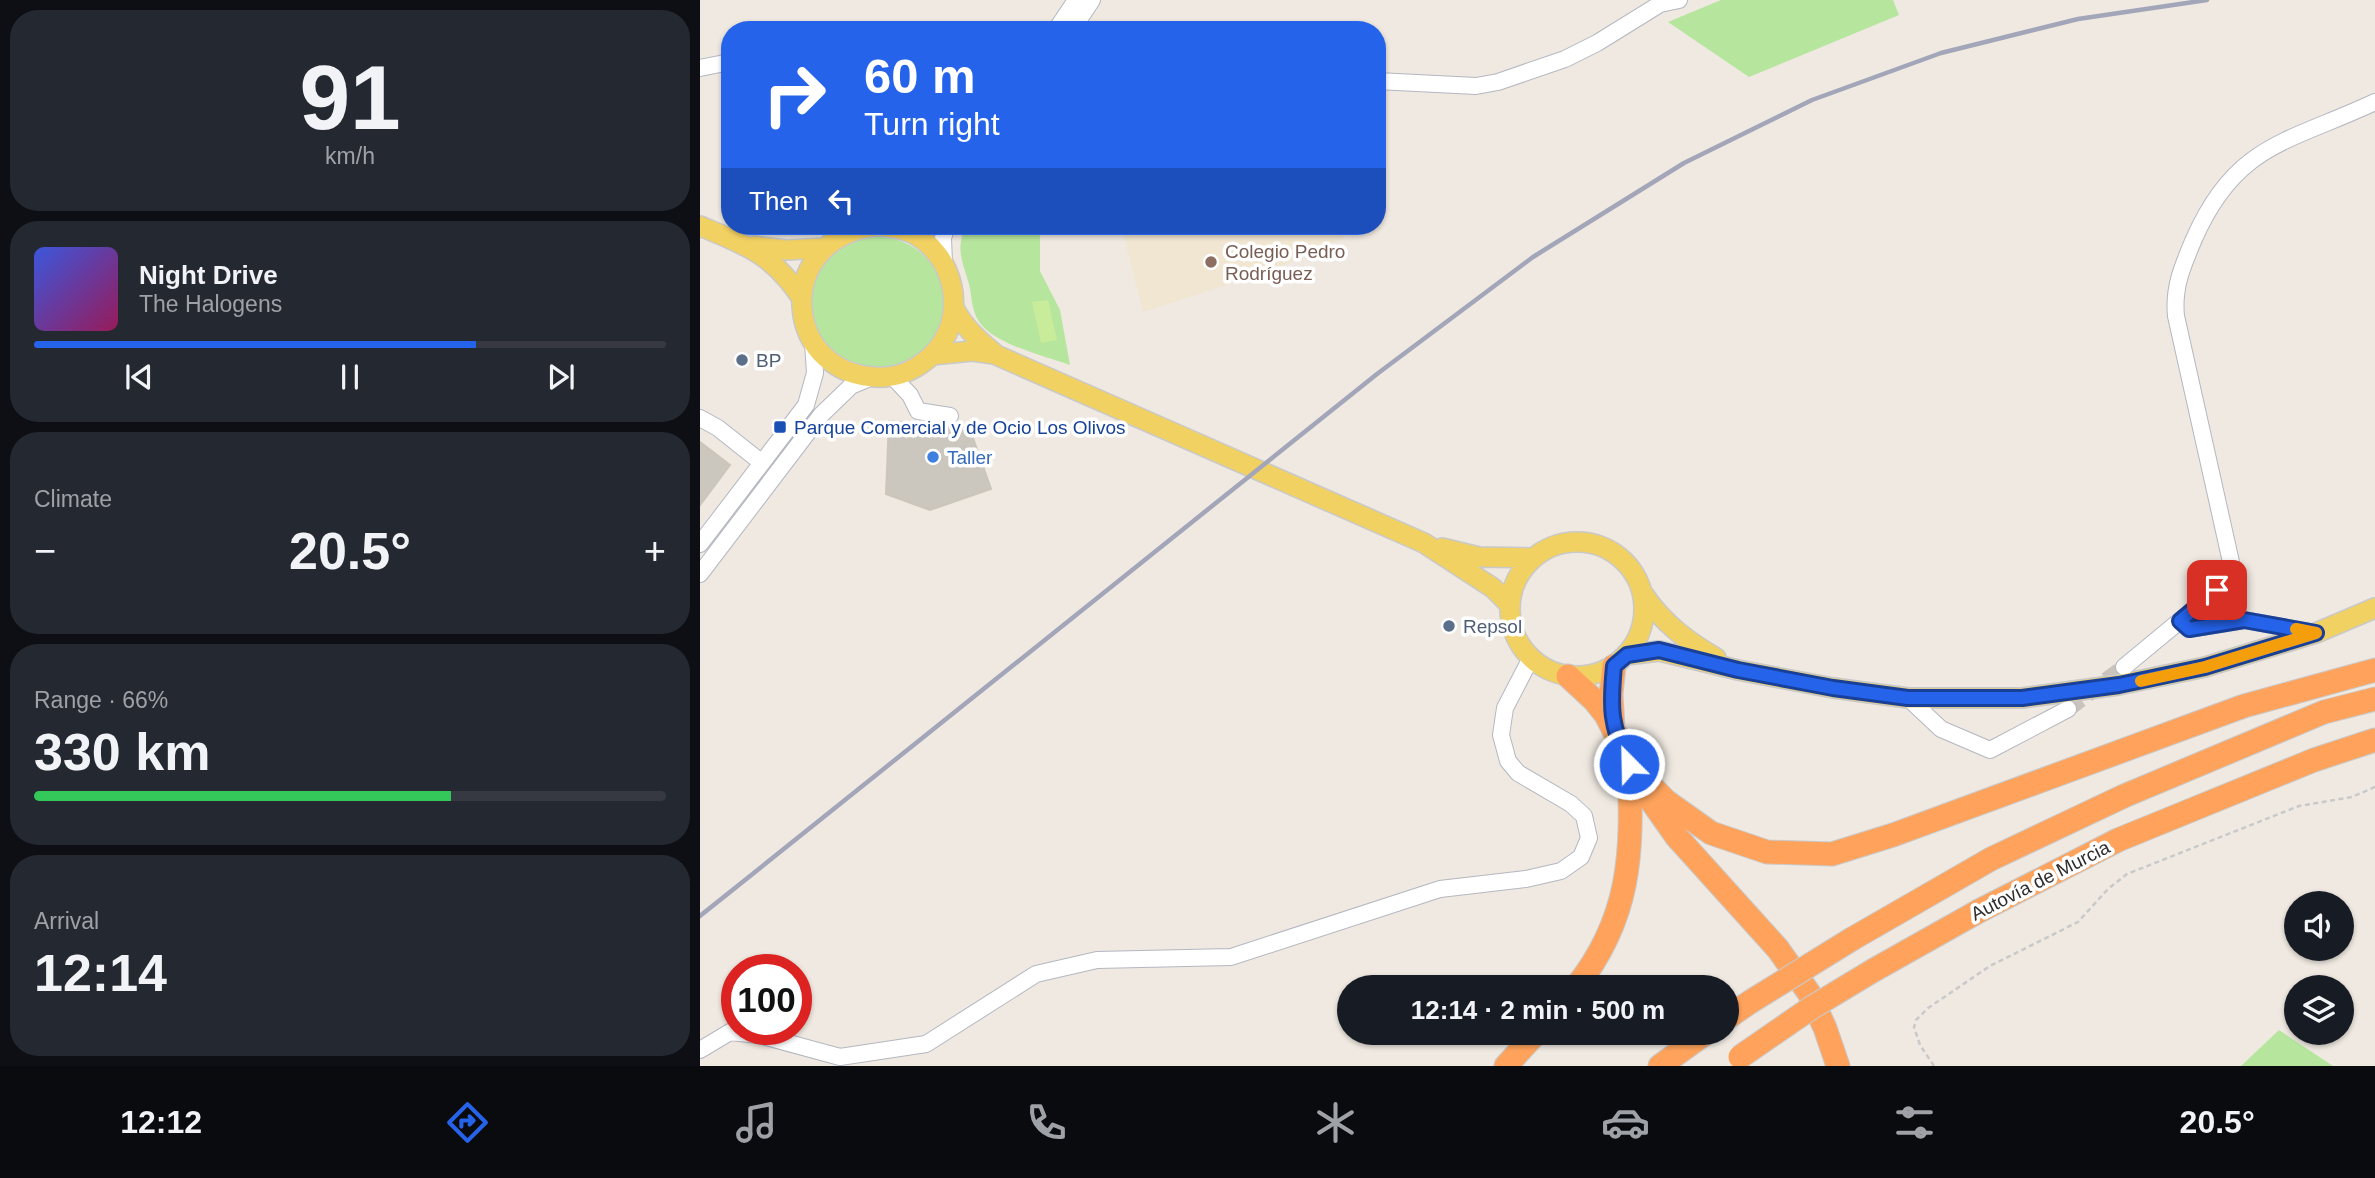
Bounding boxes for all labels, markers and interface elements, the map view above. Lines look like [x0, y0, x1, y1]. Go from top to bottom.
text: 91 [299, 47, 401, 148]
icon: right [749, 49, 840, 140]
text: 60 m [864, 49, 976, 103]
text: Turn right [864, 106, 1000, 142]
text: km/h [325, 143, 375, 169]
icon: left [822, 182, 860, 220]
text: Then [749, 186, 808, 216]
place label: Colegio Pedro Rodríguez [1225, 241, 1345, 284]
marker: Colegio Pedro Rodríguez [1203, 254, 1219, 270]
text: Night Drive [139, 260, 278, 290]
text: The Halogens [139, 291, 282, 317]
place label: BP [756, 350, 781, 371]
marker: BP [734, 352, 750, 368]
icon: previous [120, 358, 158, 396]
icon: pause [331, 358, 369, 396]
icon: next [542, 358, 580, 396]
place label: Parque Comercial y de Ocio Los Olivos [794, 417, 1126, 438]
marker: Parque Comercial y de Ocio Los Olivos [772, 419, 788, 435]
place label: Taller [947, 447, 993, 468]
marker: Taller [925, 449, 941, 465]
text: Climate [34, 486, 112, 512]
text: 20.5° [289, 522, 411, 580]
text: − [34, 530, 56, 572]
text: + [644, 530, 666, 572]
pin [2187, 560, 2247, 620]
icon: arrive [2198, 571, 2236, 609]
place label: Repsol [1463, 616, 1522, 637]
marker: Repsol [1441, 618, 1457, 634]
text: Range · 66% [34, 687, 168, 713]
text: 330 km [34, 723, 210, 781]
position arrow [1592, 727, 1666, 801]
street label: Autovía de Murcia [1967, 836, 2114, 925]
map controls [2284, 891, 2354, 1045]
button: sound [2284, 891, 2354, 961]
text: Arrival [34, 908, 99, 934]
text: 12:14 [34, 944, 167, 1002]
speed limit sign: 100 [721, 954, 812, 1045]
button: layers [2284, 975, 2354, 1045]
text: 12:14 · 2 min · 500 m [1411, 995, 1665, 1025]
icon: directions [443, 1098, 492, 1147]
icon: music [732, 1098, 781, 1147]
icon: phone [1022, 1098, 1071, 1147]
icon: climate [1311, 1098, 1360, 1147]
icon: car [1601, 1098, 1650, 1147]
icon: filters [1890, 1098, 1939, 1147]
text: 12:12 [120, 1104, 202, 1140]
text: 20.5° [2180, 1104, 2255, 1140]

